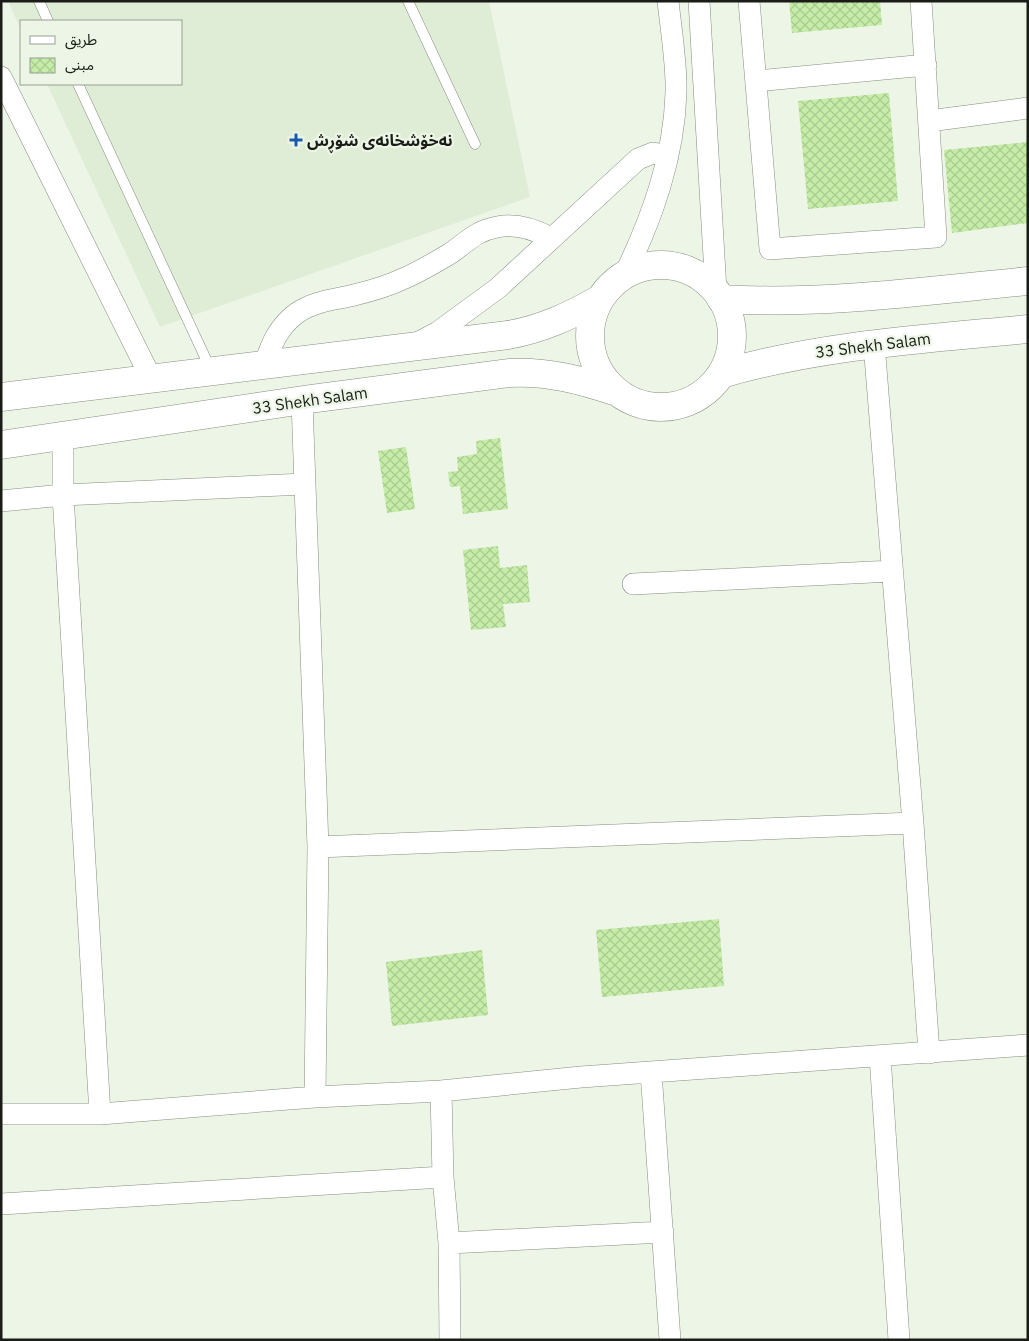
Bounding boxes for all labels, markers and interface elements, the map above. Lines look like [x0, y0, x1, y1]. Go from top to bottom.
legend [20, 20, 182, 85]
text: طريق [65, 30, 97, 50]
text: مبنى [65, 55, 94, 74]
place label: نەخۆشخانەی شۆڕش [307, 130, 453, 154]
marker: نەخۆشخانەی شۆڕش [289, 133, 303, 147]
street label: 33 Shekh Salam [814, 328, 932, 362]
street label: 33 Shekh Salam [251, 382, 369, 418]

